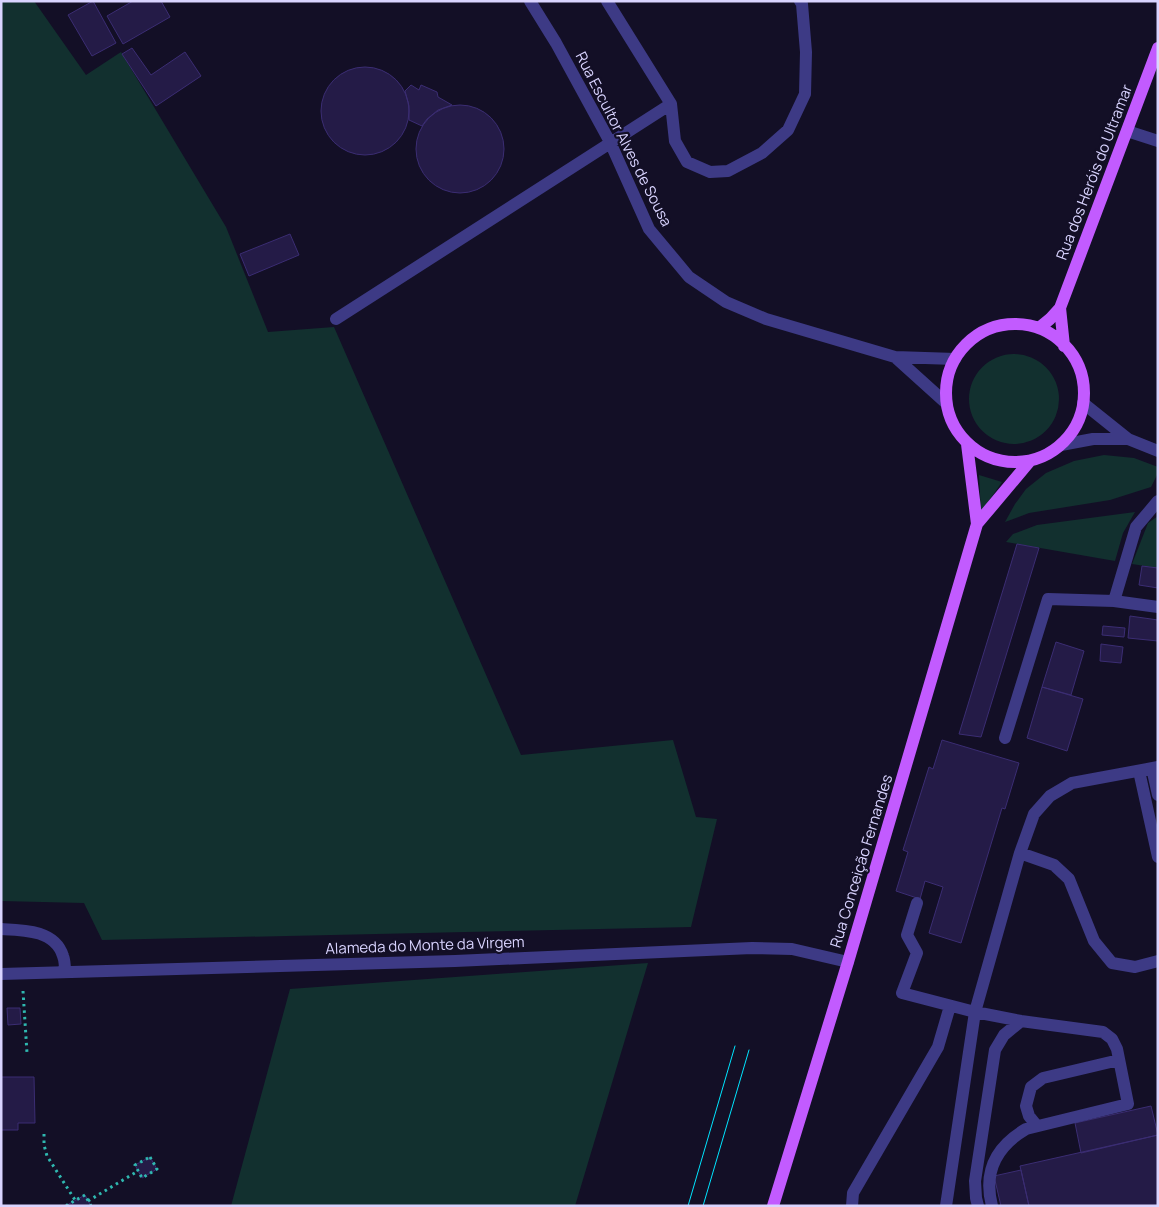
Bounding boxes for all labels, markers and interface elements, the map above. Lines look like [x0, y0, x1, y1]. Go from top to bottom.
street label: Rua Escultor Alves de Sousa [571, 48, 677, 230]
street label: Rua dos Heróis do Ultramar [1051, 81, 1137, 263]
street label: Rua Conceição Fernandes [825, 772, 897, 950]
street label: Alameda do Monte da Virgem [325, 931, 525, 959]

